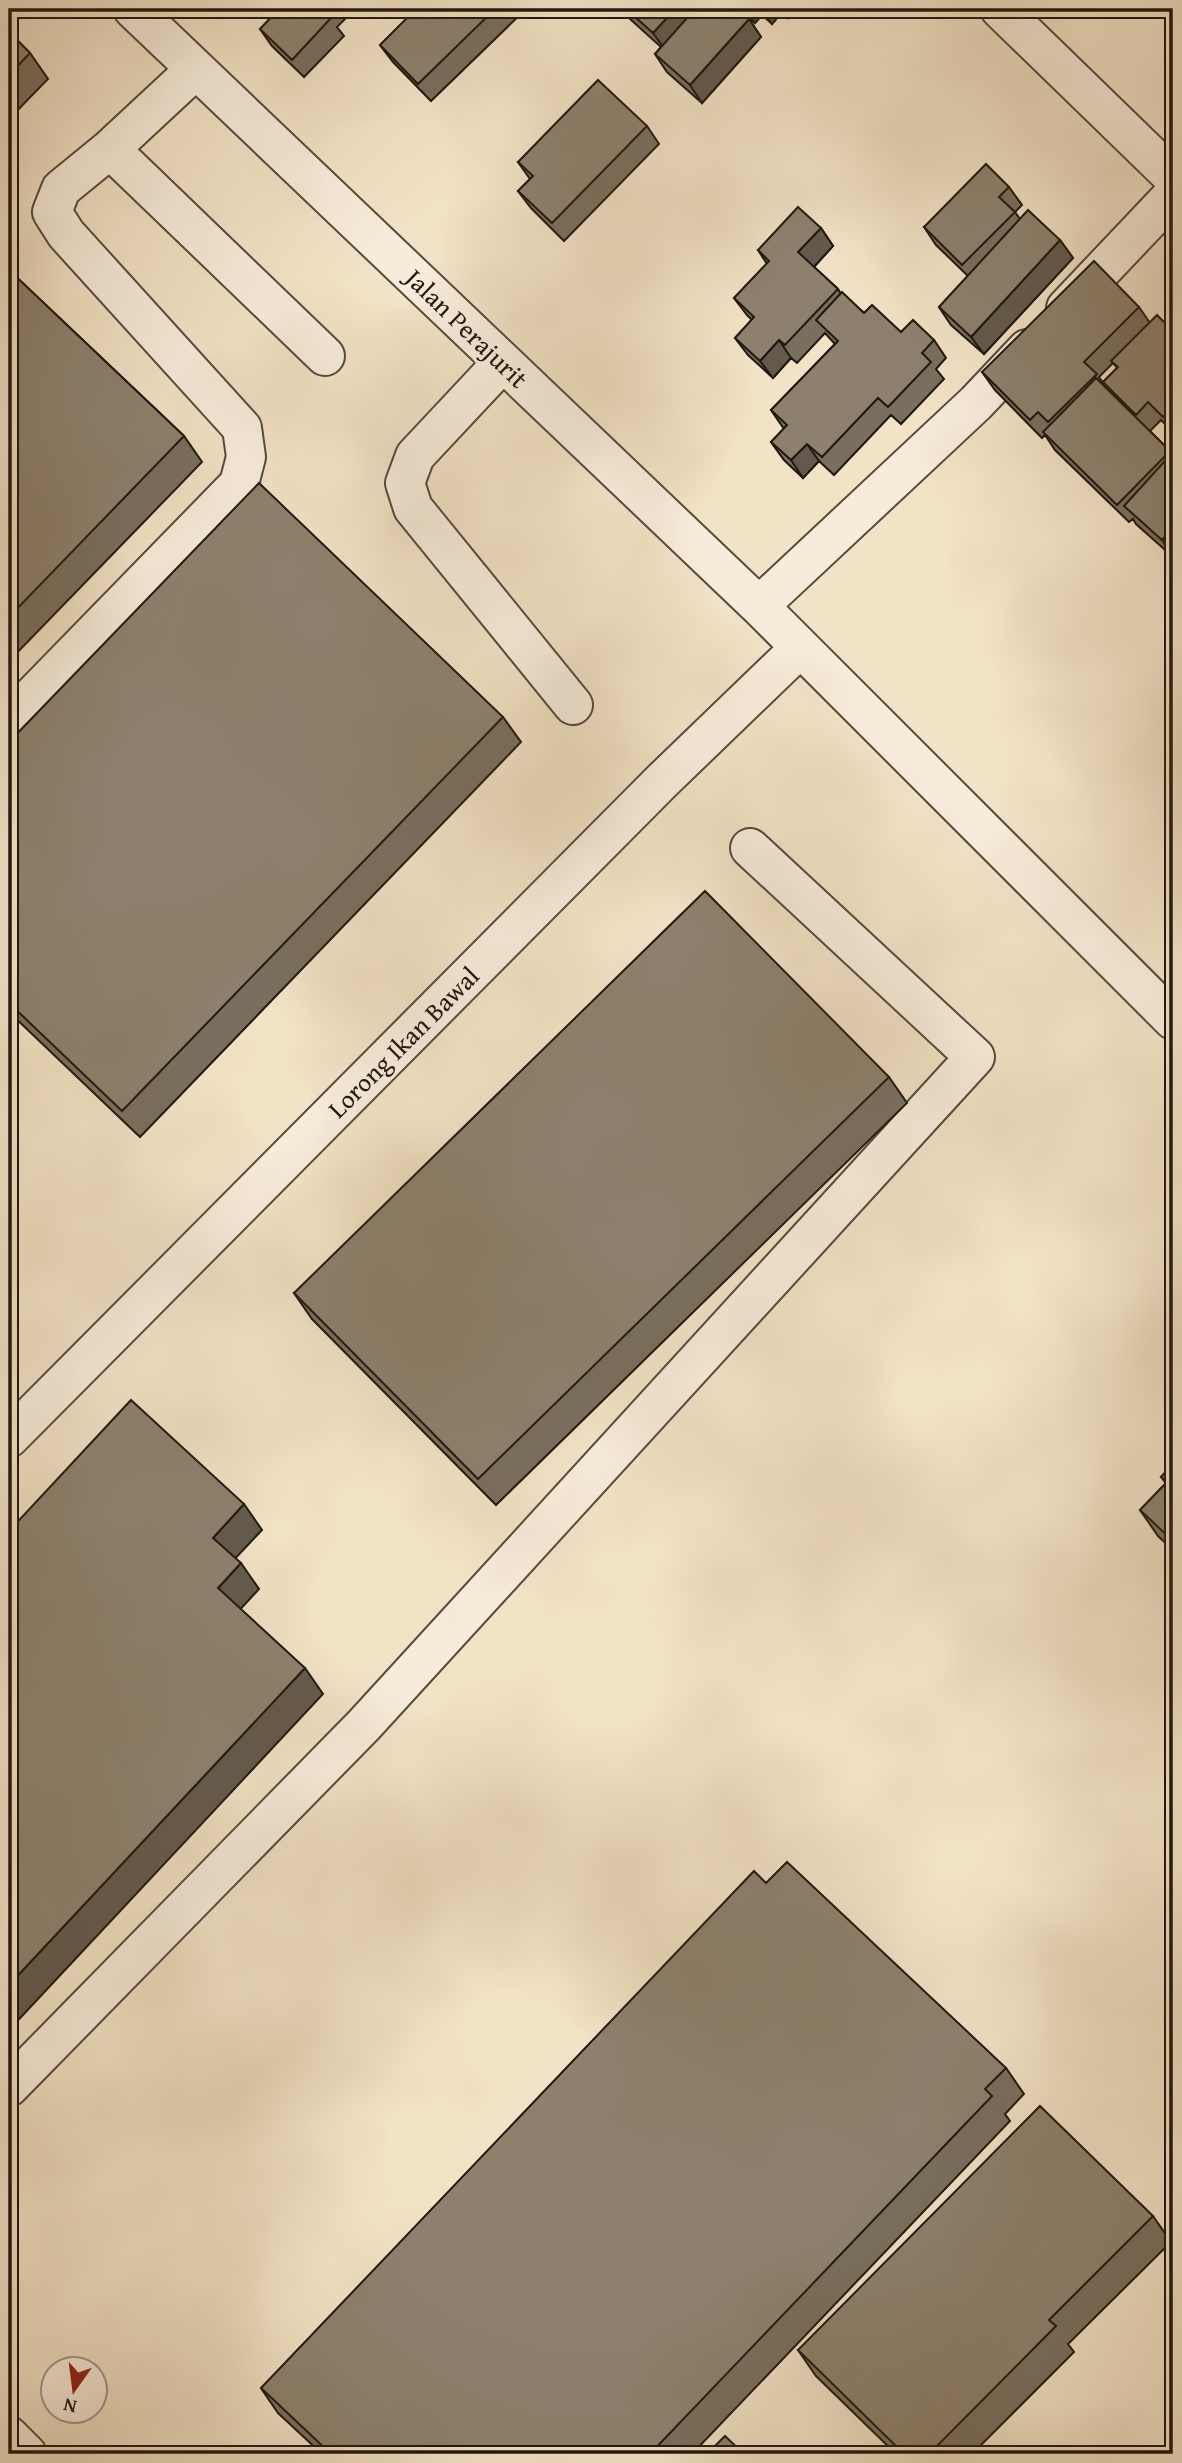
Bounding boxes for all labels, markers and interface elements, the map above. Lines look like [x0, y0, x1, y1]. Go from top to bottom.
street label: Jalan Perajurit [395, 257, 537, 397]
street label: Lorong Ikan Bawal [318, 957, 488, 1127]
north arrow [38, 2354, 108, 2424]
text: N [60, 2391, 79, 2422]

